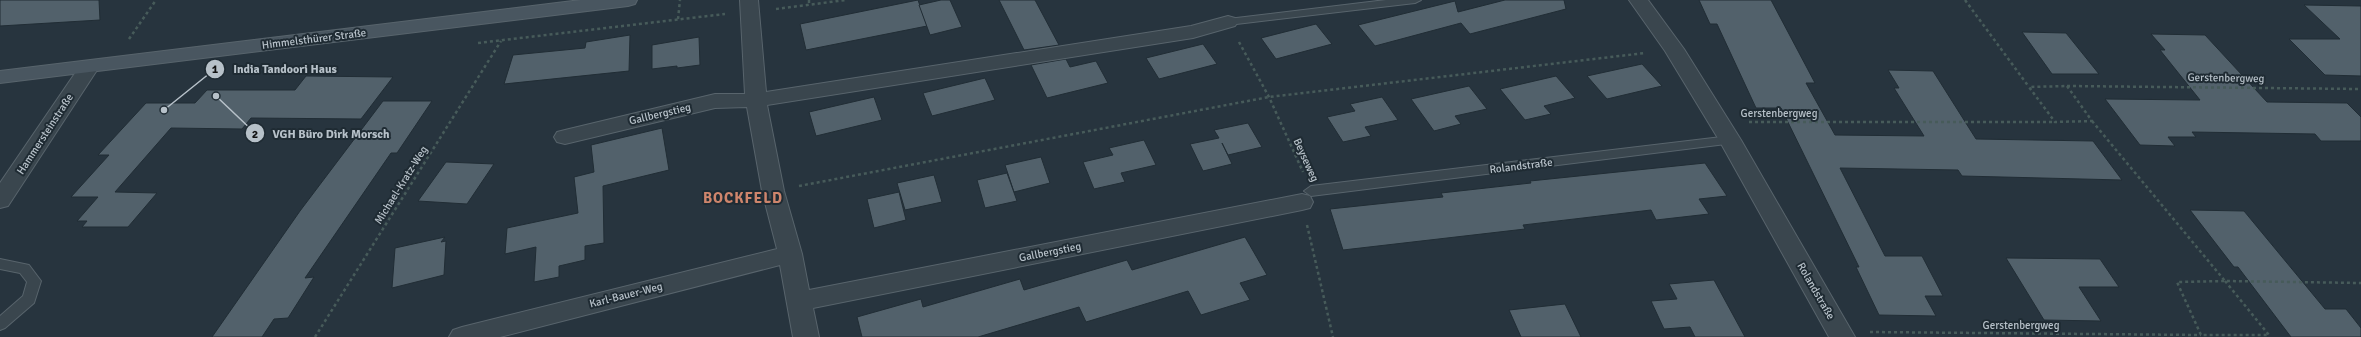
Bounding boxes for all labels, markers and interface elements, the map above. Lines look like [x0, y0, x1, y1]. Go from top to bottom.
street label: Himmelsthürer Straße [261, 26, 367, 52]
callout: India Tandoori Haus [205, 57, 345, 81]
text: 1 [212, 62, 219, 77]
text: India Tandoori Haus [233, 62, 338, 77]
street label: Gerstenbergweg [2187, 71, 2265, 85]
street label: Hammersteinstraße [14, 91, 76, 177]
street label: Gallbergstieg [628, 101, 692, 127]
street label: Gerstenbergweg [1741, 107, 1818, 120]
callout: VGH Büro Dirk Morsch [245, 121, 398, 145]
text: 2 [252, 127, 258, 142]
text: VGH Büro Dirk Morsch [272, 127, 390, 142]
street label: Beyseweg [1291, 136, 1321, 184]
street label: Michael-Kratz-Weg [372, 143, 430, 227]
street label: Rolandstraße [1489, 156, 1553, 176]
district label: BOCKFELD [703, 189, 783, 207]
street label: Gallbergstieg [1018, 240, 1082, 264]
street label: Rolandstraße [1795, 260, 1837, 322]
street label: Karl-Bauer-Weg [588, 280, 664, 310]
street label: Gerstenbergweg [1983, 319, 2060, 332]

